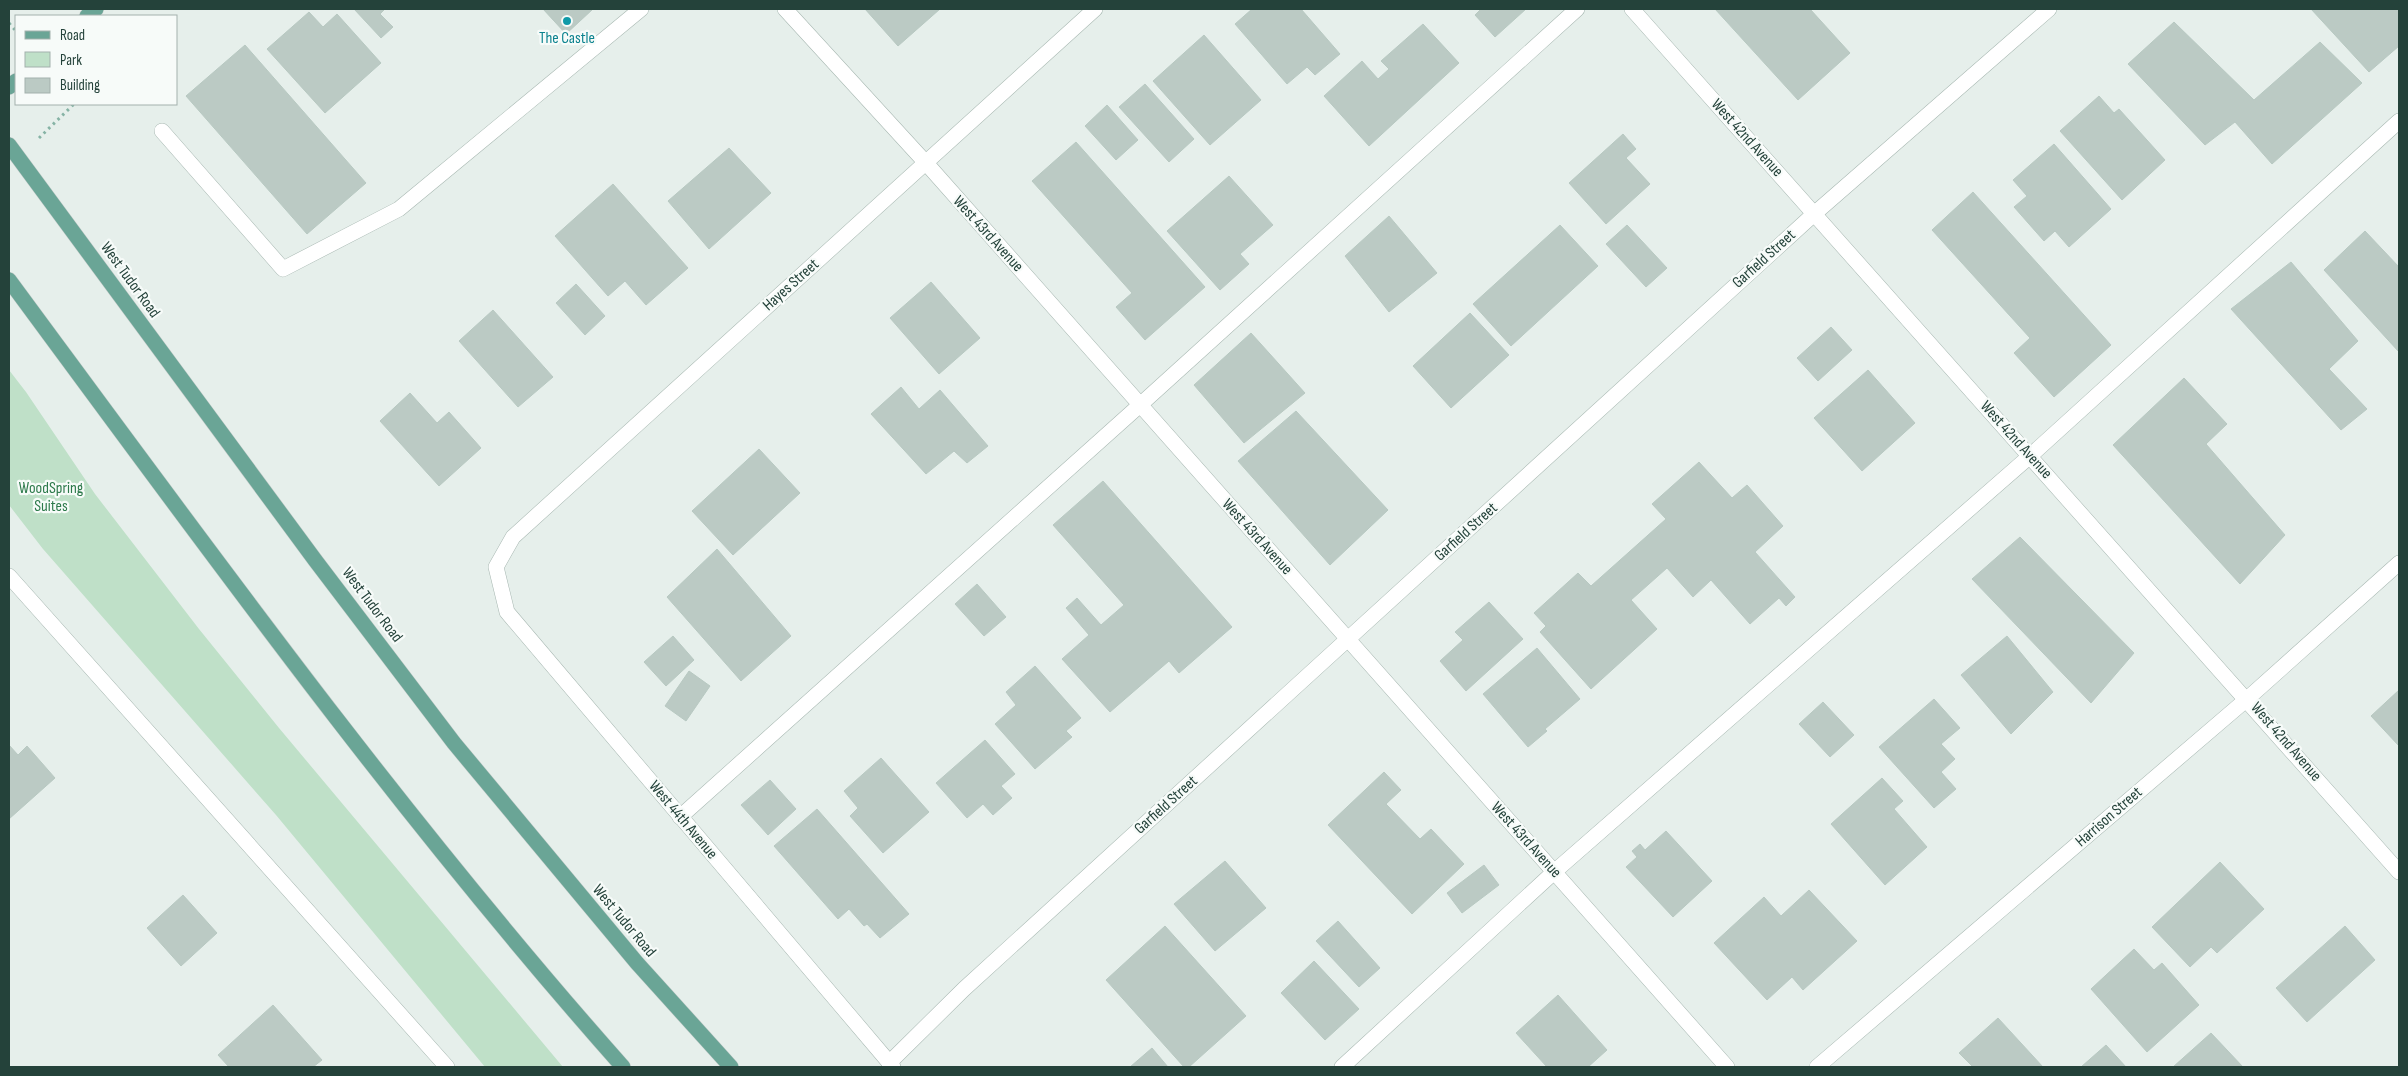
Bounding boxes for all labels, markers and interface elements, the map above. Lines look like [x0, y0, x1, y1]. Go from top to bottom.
legend [15, 15, 178, 105]
marker: The Castle [561, 15, 573, 27]
text: Road [60, 26, 85, 45]
place label: The Castle [539, 29, 595, 48]
text: Park [60, 51, 82, 70]
text: Building [60, 76, 100, 95]
street label: West 42nd Avenue [1707, 95, 1787, 181]
street label: West 43rd Avenue [949, 192, 1027, 276]
street label: Garfield Street [1729, 226, 1800, 292]
street label: West Tudor Road [96, 238, 164, 322]
street label: Hayes Street [759, 255, 823, 315]
street label: West 42nd Avenue [1976, 397, 2056, 483]
park label: WoodSpring Suites [19, 479, 83, 516]
street label: West 43rd Avenue [1218, 495, 1296, 579]
street label: Garfield Street [1431, 499, 1502, 565]
street label: West Tudor Road [338, 564, 406, 646]
street label: West 42nd Avenue [2247, 699, 2325, 785]
street label: Garfield Street [1131, 772, 1202, 838]
street label: West 44th Avenue [645, 777, 721, 863]
street label: Harrison Street [2072, 783, 2146, 851]
street label: West 43rd Avenue [1487, 798, 1565, 882]
street label: West Tudor Road [588, 881, 660, 961]

